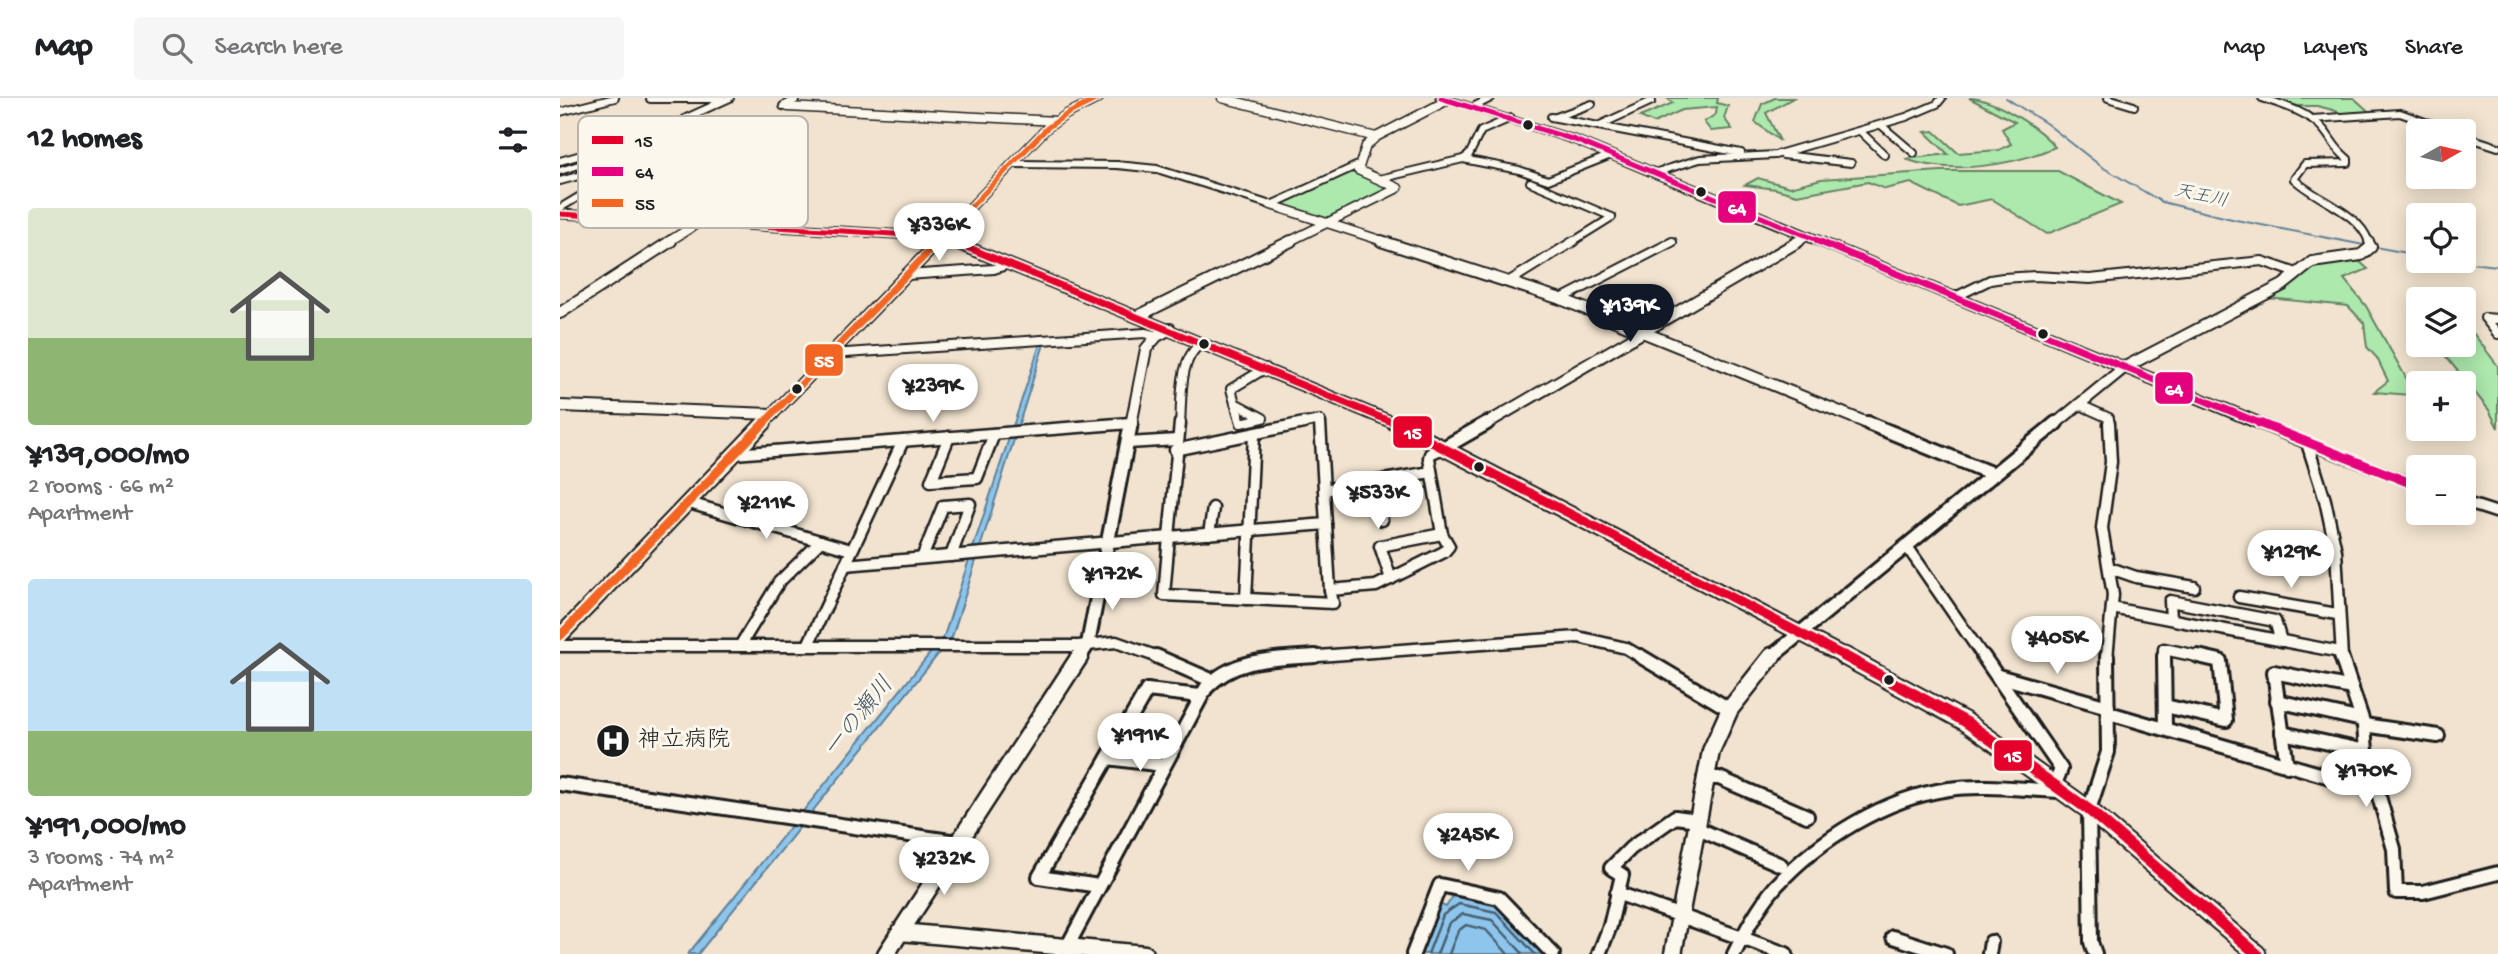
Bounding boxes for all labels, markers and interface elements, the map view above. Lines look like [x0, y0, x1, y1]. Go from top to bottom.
search box [134, 17, 624, 80]
text: Map [35, 29, 92, 67]
icon: search [158, 29, 196, 67]
text: Search here [214, 33, 343, 64]
text: Map [2223, 34, 2265, 63]
text: Layers [2303, 34, 2367, 63]
text: Share [2405, 34, 2463, 63]
legend [578, 116, 808, 228]
unlabelled marker [1521, 118, 1535, 132]
north arrow [2406, 119, 2476, 189]
map controls [2406, 119, 2476, 525]
icon: filters [494, 121, 532, 159]
text: 12 homes [28, 123, 141, 158]
text: 15 [634, 132, 653, 155]
text: 64 [635, 163, 654, 186]
water label: 天王川 [2172, 181, 2230, 213]
unlabelled marker [1694, 185, 1708, 199]
line badge: 64 [1717, 190, 1757, 224]
text: 55 [635, 195, 655, 218]
text: 64 [1728, 199, 1747, 222]
button: locate [2406, 203, 2476, 273]
pin: ¥336K [890, 204, 988, 263]
text: ¥336K [910, 212, 968, 239]
icon: home [217, 253, 343, 379]
pin: ¥139K [1581, 285, 1679, 344]
button: layers [2406, 287, 2476, 357]
text: ¥139K [1602, 293, 1658, 320]
unlabelled marker [2036, 327, 2050, 341]
unlabelled marker [1197, 337, 1211, 351]
line badge: 55 [804, 343, 844, 377]
text: 55 [814, 352, 834, 375]
pin: ¥239K [884, 364, 982, 424]
line badge: 64 [2154, 371, 2194, 405]
button: + [2406, 371, 2476, 441]
text: ¥239K [904, 373, 962, 400]
text: 64 [2165, 380, 2184, 403]
unlabelled marker [790, 382, 804, 396]
line badge: 15 [1392, 415, 1433, 449]
text: 15 [1403, 424, 1422, 447]
text: ¥139,000/mo [28, 439, 189, 474]
button: − [2406, 455, 2476, 525]
unlabelled marker [1472, 460, 1486, 474]
pin: ¥533K [1329, 472, 1427, 531]
text: 2 rooms · 66 m² [28, 474, 174, 501]
text: ¥533K [1348, 480, 1408, 507]
pin: ¥211K [717, 482, 815, 541]
text: ¥211K [739, 490, 793, 517]
text: Apartment [28, 501, 132, 528]
pin: ¥129K [2242, 531, 2340, 590]
text: ¥129K [2263, 539, 2319, 566]
pin: ¥172K [1063, 552, 1161, 612]
text: ¥172K [1084, 561, 1140, 588]
pin: ¥405K [2008, 616, 2106, 676]
icon: home [217, 624, 343, 750]
text: ¥405K [2027, 625, 2087, 652]
water label: 一の瀬川 [819, 672, 901, 764]
unlabelled marker [1882, 673, 1896, 687]
pin: ¥191K [1091, 714, 1189, 773]
hospital icon: 神立病院 [594, 722, 632, 760]
text: ¥191K [1113, 722, 1167, 749]
place label: 神立病院 [638, 727, 730, 755]
line badge: 15 [1993, 739, 2033, 772]
text: 15 [2003, 747, 2022, 770]
pin: ¥170K [2317, 750, 2415, 809]
text: ¥170K [2337, 758, 2395, 785]
text: ¥191,000/mo [28, 810, 186, 845]
pin: ¥245K [1419, 814, 1517, 873]
text: ¥245K [1439, 822, 1497, 849]
pin: ¥232K [895, 838, 993, 897]
text: 3 rooms · 74 m² [28, 845, 174, 872]
text: ¥232K [915, 846, 973, 873]
text: Apartment [28, 872, 132, 899]

